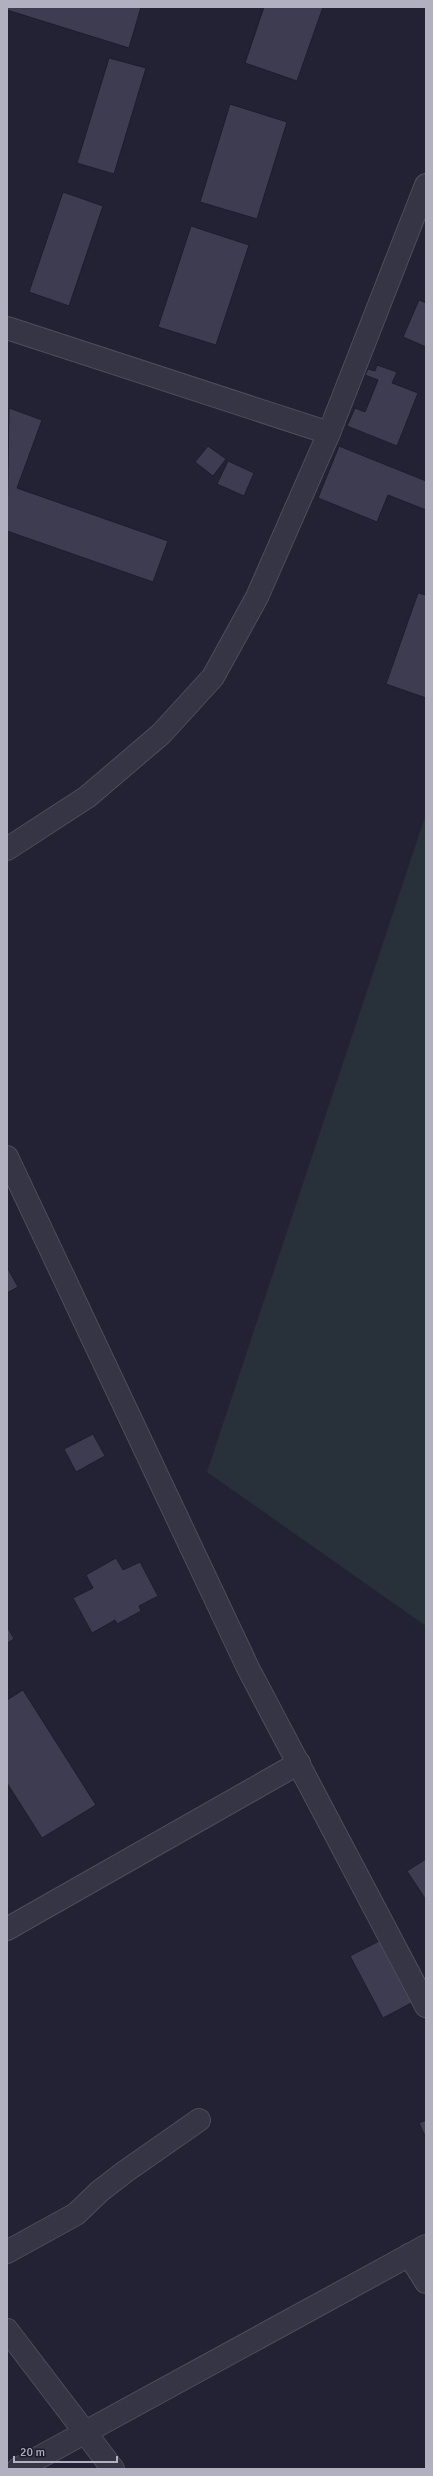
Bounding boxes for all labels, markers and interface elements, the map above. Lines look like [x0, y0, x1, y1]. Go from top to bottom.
scale bar [14, 2438, 117, 2464]
text: 20 m [20, 2445, 45, 2460]

